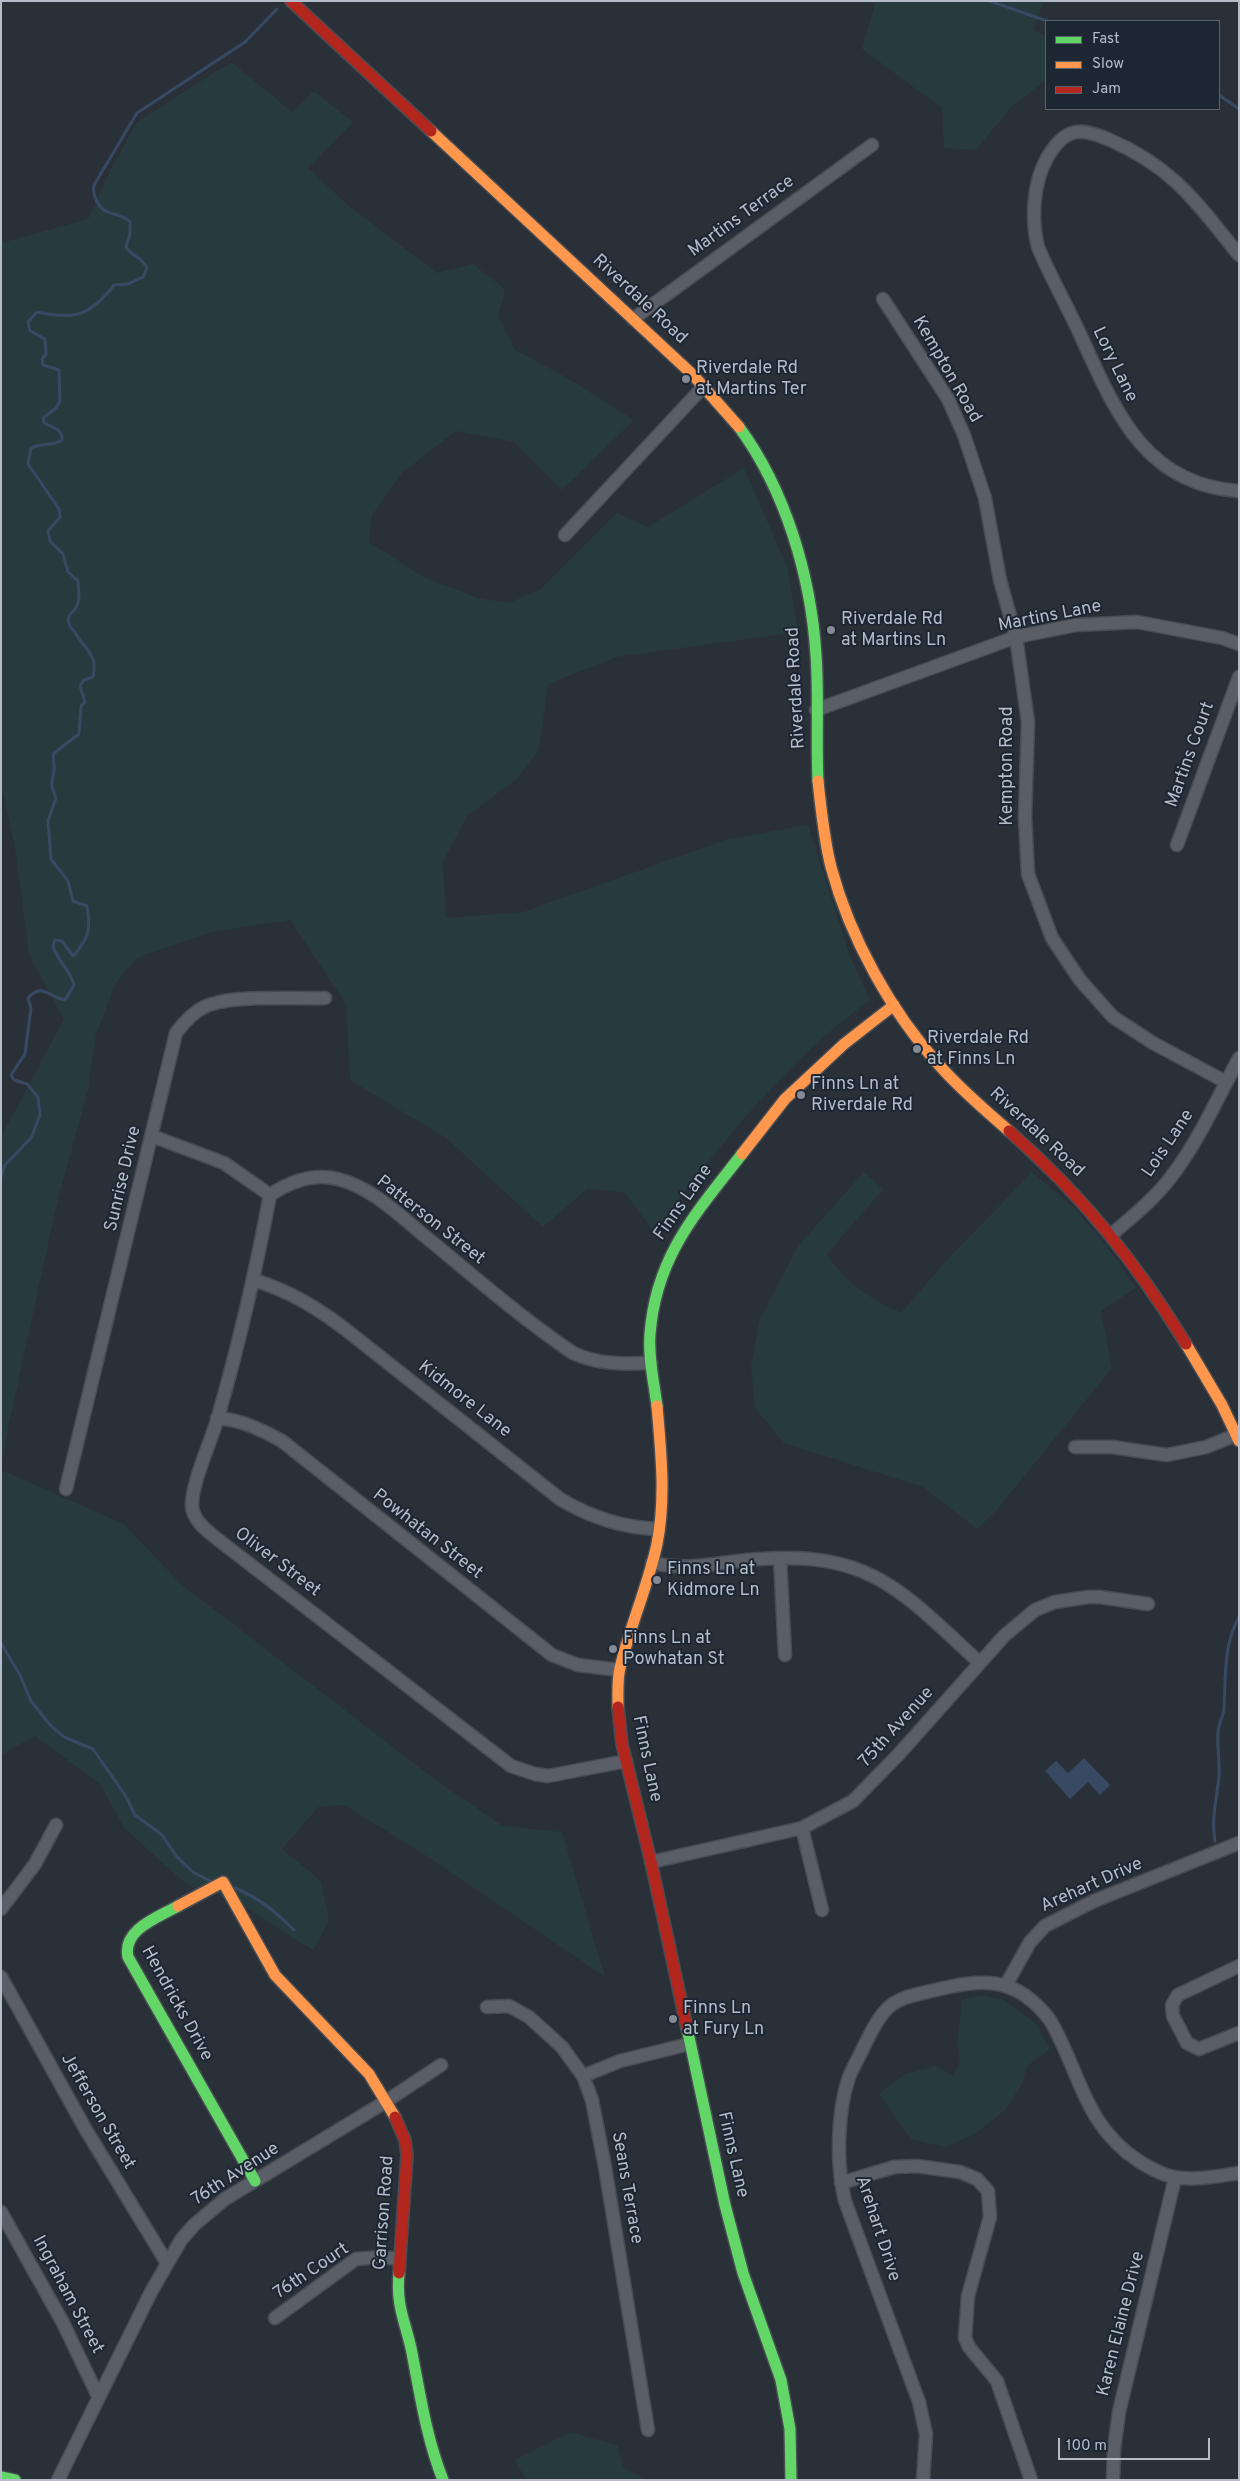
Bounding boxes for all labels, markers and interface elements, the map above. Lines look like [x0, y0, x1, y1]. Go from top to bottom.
legend [1045, 20, 1220, 110]
text: Fast [1092, 30, 1120, 49]
text: Slow [1092, 55, 1124, 74]
text: Jam [1092, 80, 1121, 99]
street label: Martins Terrace [685, 171, 799, 263]
street label: Riverdale Road [587, 251, 691, 349]
street label: Kempton Road [907, 313, 985, 427]
street label: Lory Lane [1087, 324, 1141, 406]
place label: Riverdale Rd at Martins Ter [696, 358, 807, 400]
marker: Riverdale Rd at Martins Ter [680, 373, 692, 385]
street label: Martins Lane [997, 596, 1103, 638]
place label: Riverdale Rd at Martins Ln [841, 609, 946, 652]
marker: Riverdale Rd at Martins Ln [825, 624, 837, 636]
street label: Riverdale Road [783, 627, 811, 749]
street label: Martins Court [1162, 699, 1220, 811]
street label: Kempton Road [997, 706, 1019, 826]
place label: Riverdale Rd at Finns Ln [927, 1028, 1029, 1070]
marker: Riverdale Rd at Finns Ln [911, 1043, 923, 1055]
place label: Finns Ln at Riverdale Rd [811, 1074, 913, 1116]
street label: Riverdale Road [984, 1084, 1088, 1182]
marker: Finns Ln at Riverdale Rd [795, 1089, 807, 1101]
street label: Lois Lane [1138, 1106, 1200, 1182]
street label: Sunrise Drive [101, 1124, 147, 1234]
street label: Finns Lane [650, 1161, 718, 1245]
street label: Patterson Street [371, 1172, 489, 1270]
street label: Kidmore Lane [413, 1357, 515, 1443]
street label: Powhatan Street [368, 1485, 486, 1585]
street label: Oliver Street [230, 1524, 324, 1602]
place label: Finns Ln at Kidmore Ln [667, 1559, 760, 1602]
marker: Finns Ln at Kidmore Ln [651, 1574, 663, 1586]
place label: Finns Ln at Powhatan St [623, 1628, 725, 1670]
marker: Finns Ln at Powhatan St [607, 1643, 619, 1655]
street label: 75th Avenue [855, 1683, 939, 1773]
street label: Finns Lane [626, 1714, 666, 1804]
street label: Arehart Drive [1038, 1854, 1146, 1918]
street label: Hendricks Drive [136, 1943, 216, 2065]
place label: Finns Ln at Fury Ln [683, 1998, 764, 2040]
marker: Finns Ln at Fury Ln [667, 2013, 679, 2025]
street label: Jefferson Street [55, 2050, 139, 2174]
street label: Finns Lane [712, 2110, 752, 2200]
street label: Seans Terrace [606, 2130, 646, 2246]
street label: 76th Avenue [188, 2139, 284, 2211]
street label: Garrison Road [370, 2155, 400, 2271]
street label: Arehart Drive [850, 2174, 904, 2284]
street label: Ingraham Street [27, 2232, 107, 2358]
street label: 76th Court [270, 2239, 354, 2305]
street label: Karen Elaine Drive [1094, 2249, 1150, 2399]
scale bar [1060, 2428, 1212, 2460]
text: 100 m [1066, 2437, 1107, 2456]

